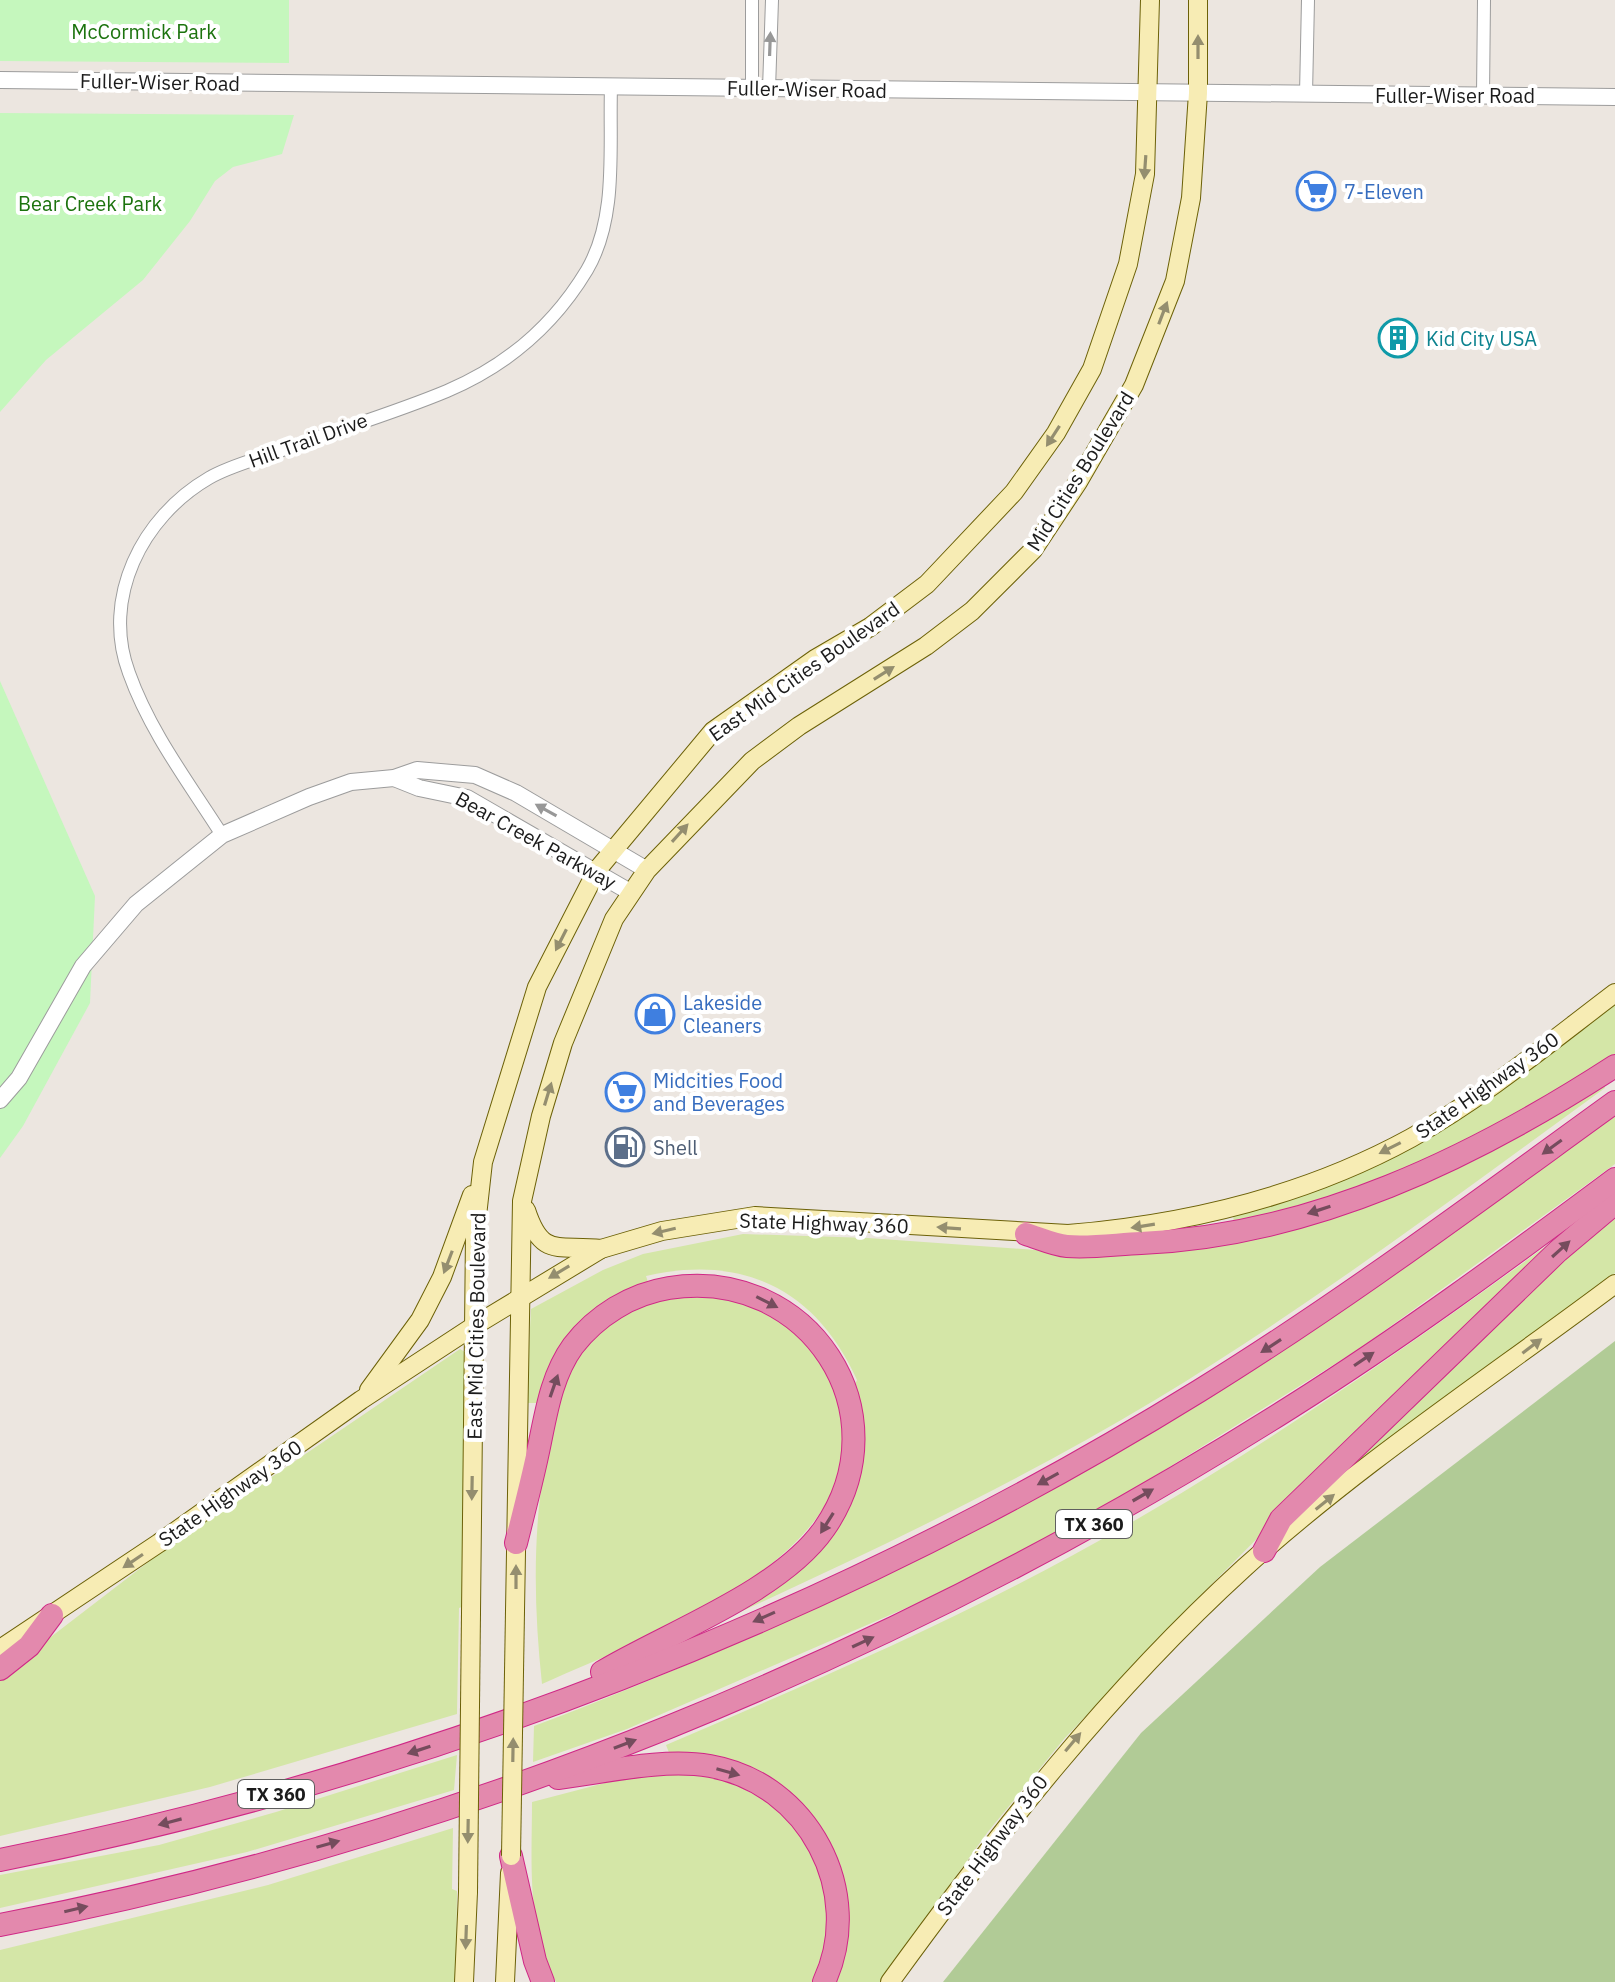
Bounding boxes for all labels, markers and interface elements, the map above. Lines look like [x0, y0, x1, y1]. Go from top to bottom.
park label: McCormick Park [71, 18, 217, 45]
one-way arrow [764, 31, 777, 56]
one-way arrow [1192, 34, 1204, 59]
street label: Fuller-Wiser Road [80, 67, 240, 97]
street label: Fuller-Wiser Road [727, 74, 887, 104]
street label: Fuller-Wiser Road [1375, 82, 1535, 109]
one-way arrow [1138, 155, 1151, 180]
supermarket icon: 7-Eleven [1295, 170, 1337, 212]
place label: 7-Eleven [1344, 178, 1424, 205]
park label: Bear Creek Park [18, 190, 163, 217]
one-way arrow [1157, 301, 1170, 325]
building icon: Kid City USA [1377, 317, 1419, 359]
place label: Kid City USA [1426, 325, 1537, 352]
street label: Mid Cities Boulevard [1020, 386, 1140, 556]
street label: Hill Trail Drive [245, 406, 371, 474]
one-way arrow [1046, 425, 1060, 447]
street label: East Mid Cities Boulevard [703, 595, 905, 747]
one-way arrow [873, 666, 894, 681]
street label: Bear Creek Parkway [451, 785, 621, 895]
one-way arrow [535, 803, 557, 817]
one-way arrow [671, 824, 689, 843]
one-way arrow [555, 928, 568, 951]
place label: Lakeside Cleaners [683, 989, 762, 1039]
shop icon: Lakeside Cleaners [634, 993, 676, 1035]
street label: State Highway 360 [1410, 1025, 1564, 1145]
place label: Midcities Food and Beverages [653, 1067, 785, 1117]
supermarket icon: Midcities Food and Beverages [604, 1071, 646, 1113]
one-way arrow [542, 1082, 555, 1106]
fuel station icon: Shell [604, 1126, 646, 1168]
place label: Shell [653, 1134, 698, 1161]
one-way arrow [1542, 1139, 1562, 1155]
one-way arrow [1378, 1142, 1401, 1155]
one-way arrow [1307, 1205, 1331, 1217]
street label: State Highway 360 [739, 1207, 909, 1239]
street label: East Mid Cities Boulevard [461, 1212, 491, 1440]
one-way arrow [1130, 1220, 1155, 1233]
one-way arrow [936, 1221, 961, 1234]
one-way arrow [651, 1226, 676, 1238]
one-way arrow [1551, 1241, 1570, 1259]
one-way arrow [441, 1250, 454, 1274]
one-way arrow [548, 1265, 570, 1279]
one-way arrow [755, 1295, 778, 1308]
one-way arrow [1260, 1338, 1282, 1352]
one-way arrow [1522, 1338, 1543, 1354]
one-way arrow [1354, 1351, 1375, 1366]
one-way arrow [549, 1373, 561, 1397]
street label: State Highway 360 [153, 1433, 307, 1553]
one-way arrow [1036, 1472, 1059, 1485]
one-way arrow [466, 1476, 479, 1501]
one-way arrow [1132, 1489, 1154, 1503]
one-way arrow [1314, 1494, 1334, 1511]
road number: TX 360 [1056, 1510, 1132, 1538]
one-way arrow [820, 1512, 835, 1533]
one-way arrow [122, 1553, 143, 1568]
one-way arrow [509, 1564, 522, 1589]
one-way arrow [752, 1611, 776, 1624]
one-way arrow [852, 1635, 875, 1649]
one-way arrow [1064, 1732, 1081, 1752]
one-way arrow [507, 1737, 519, 1762]
one-way arrow [613, 1737, 637, 1750]
one-way arrow [407, 1744, 431, 1757]
one-way arrow [716, 1766, 741, 1778]
street label: State Highway 360 [930, 1769, 1054, 1921]
road number: TX 360 [238, 1780, 314, 1808]
one-way arrow [157, 1817, 182, 1829]
one-way arrow [462, 1819, 475, 1844]
one-way arrow [317, 1837, 341, 1850]
one-way arrow [64, 1902, 89, 1915]
one-way arrow [460, 1925, 473, 1950]

